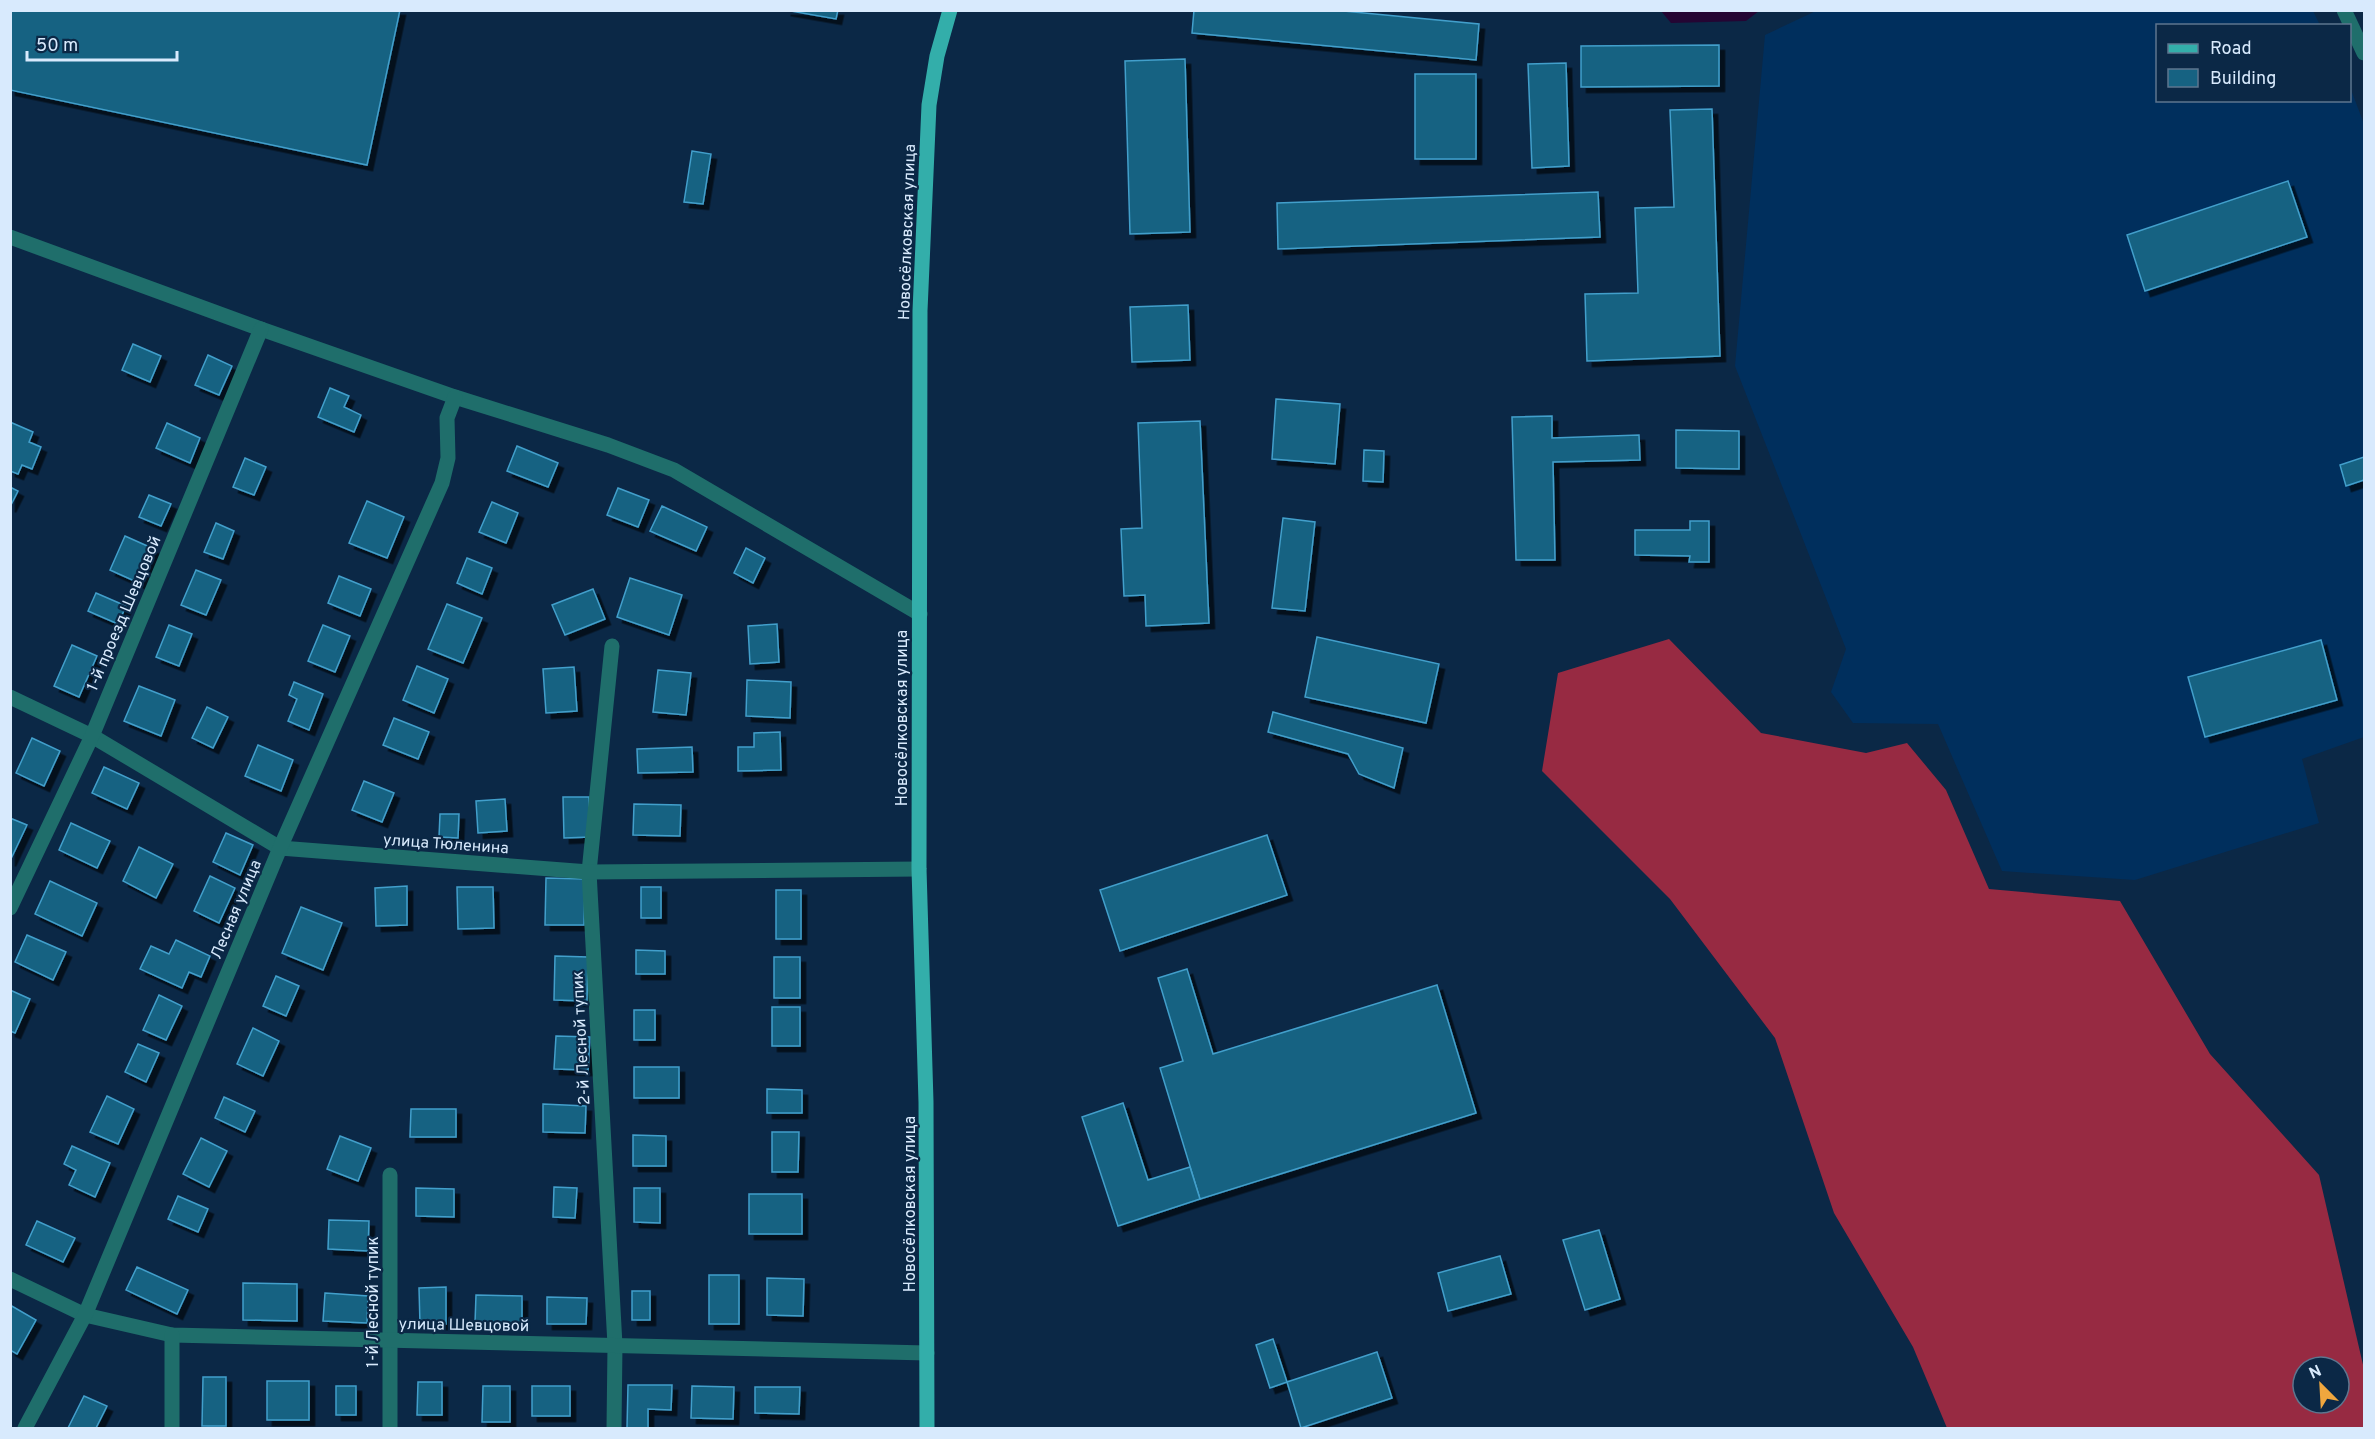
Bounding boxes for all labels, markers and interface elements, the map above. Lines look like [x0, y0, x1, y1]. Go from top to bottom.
scale bar [27, 24, 177, 62]
legend [2156, 24, 2351, 102]
text: 50 m [36, 35, 78, 58]
text: Road [2210, 38, 2252, 61]
text: Building [2210, 68, 2276, 91]
street label: Новосёлковская улица [895, 144, 921, 321]
street label: 1-й проезд Шевцовой [83, 533, 167, 694]
street label: Новосёлковская улица [893, 630, 913, 806]
street label: улица Тюленина [382, 831, 509, 859]
street label: Лесная улица [207, 857, 267, 962]
street label: 2-й Лесной тупик [568, 970, 596, 1106]
street label: Новосёлковская улица [901, 1116, 921, 1292]
street label: 1-й Лесной тупик [364, 1236, 384, 1368]
street label: улица Шевцовой [398, 1315, 529, 1337]
north arrow [2291, 1355, 2351, 1415]
text: N [2306, 1362, 2325, 1385]

